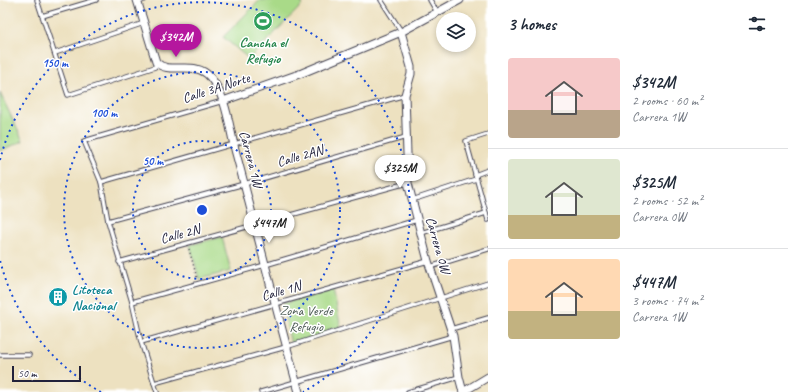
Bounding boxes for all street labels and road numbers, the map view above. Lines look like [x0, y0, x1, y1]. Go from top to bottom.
street label: Calle 3A Norte [180, 69, 253, 107]
street label: Carrera 1W [235, 129, 267, 192]
street label: Calle 2AN [275, 141, 327, 171]
street label: Carrera 0W [422, 215, 455, 278]
street label: Calle 2N [158, 220, 204, 247]
street label: Calle 1N [259, 277, 305, 305]

